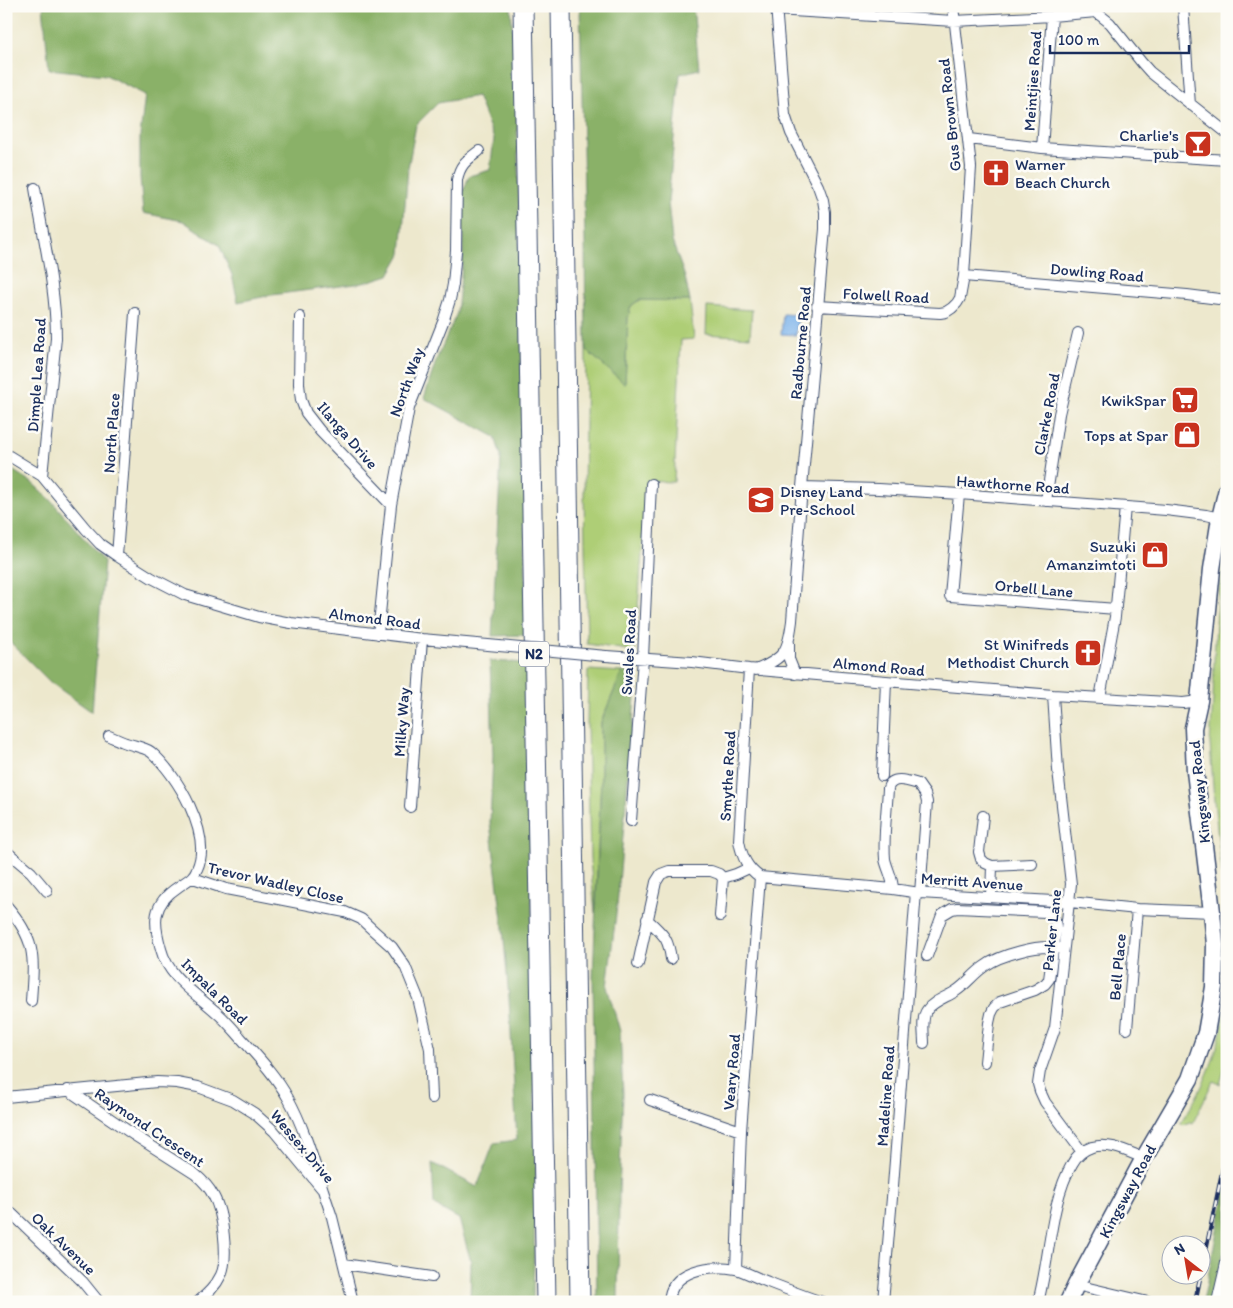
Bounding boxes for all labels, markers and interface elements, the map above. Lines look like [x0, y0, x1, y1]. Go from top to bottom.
scale bar [1050, 22, 1189, 54]
street label: Meintjies Road [1020, 30, 1046, 132]
text: 100 m [1058, 31, 1100, 49]
street label: Gus Brown Road [934, 57, 965, 172]
place label: Charlie's pub [1119, 126, 1179, 163]
bar icon: Charlie's pub [1183, 129, 1213, 159]
place label: Warner Beach Church [1015, 155, 1110, 192]
church icon: Warner Beach Church [981, 158, 1011, 188]
street label: Dowling Road [1049, 259, 1145, 286]
street label: Folwell Road [842, 284, 930, 307]
street label: Radbourne Road [786, 285, 815, 400]
street label: Dimple Lea Road [23, 317, 50, 433]
street label: North Way [385, 344, 428, 419]
street label: Clarke Road [1029, 371, 1064, 457]
supermarket icon: KwikSpar [1170, 385, 1200, 415]
place label: KwikSpar [1101, 391, 1167, 410]
street label: North Place [99, 392, 124, 474]
street label: Ilanga Drive [313, 398, 382, 473]
shop icon: Tops at Spar [1172, 420, 1202, 450]
place label: Tops at Spar [1084, 426, 1168, 445]
street label: Hawthorne Road [956, 471, 1071, 498]
place label: Disney Land Pre-School [780, 482, 864, 519]
school or university icon: Disney Land Pre-School [746, 485, 776, 515]
place label: Suzuki Amanzimtoti [1046, 537, 1136, 574]
shop icon: Suzuki Amanzimtoti [1140, 540, 1170, 570]
street label: Orbell Lane [994, 576, 1074, 601]
street label: Almond Road [328, 603, 422, 634]
street label: Swales Road [617, 608, 640, 695]
place label: St Winifreds Methodist Church [947, 635, 1069, 672]
church icon: St Winifreds Methodist Church [1073, 638, 1103, 668]
road number: N2 [519, 642, 549, 666]
street label: Almond Road [832, 653, 926, 680]
street label: Milky Way [390, 686, 413, 757]
street label: Smythe Road [716, 730, 739, 822]
street label: Kingsway Road [1185, 739, 1214, 844]
street label: Trevor Wadley Close [206, 858, 346, 907]
street label: Merritt Avenue [920, 868, 1024, 895]
street label: Parker Lane [1038, 888, 1065, 972]
street label: Bell Place [1105, 932, 1130, 1001]
street label: Impala Road [177, 954, 252, 1029]
street label: Veary Road [719, 1033, 744, 1111]
street label: Madeline Road [872, 1045, 899, 1147]
street label: Raymond Crescent [91, 1084, 208, 1171]
street label: Wessex Drive [266, 1106, 339, 1187]
street label: Kingsway Road [1095, 1141, 1160, 1241]
street label: Oak Avenue [27, 1208, 100, 1279]
north arrow [1160, 1236, 1210, 1286]
text: N [1171, 1240, 1188, 1259]

